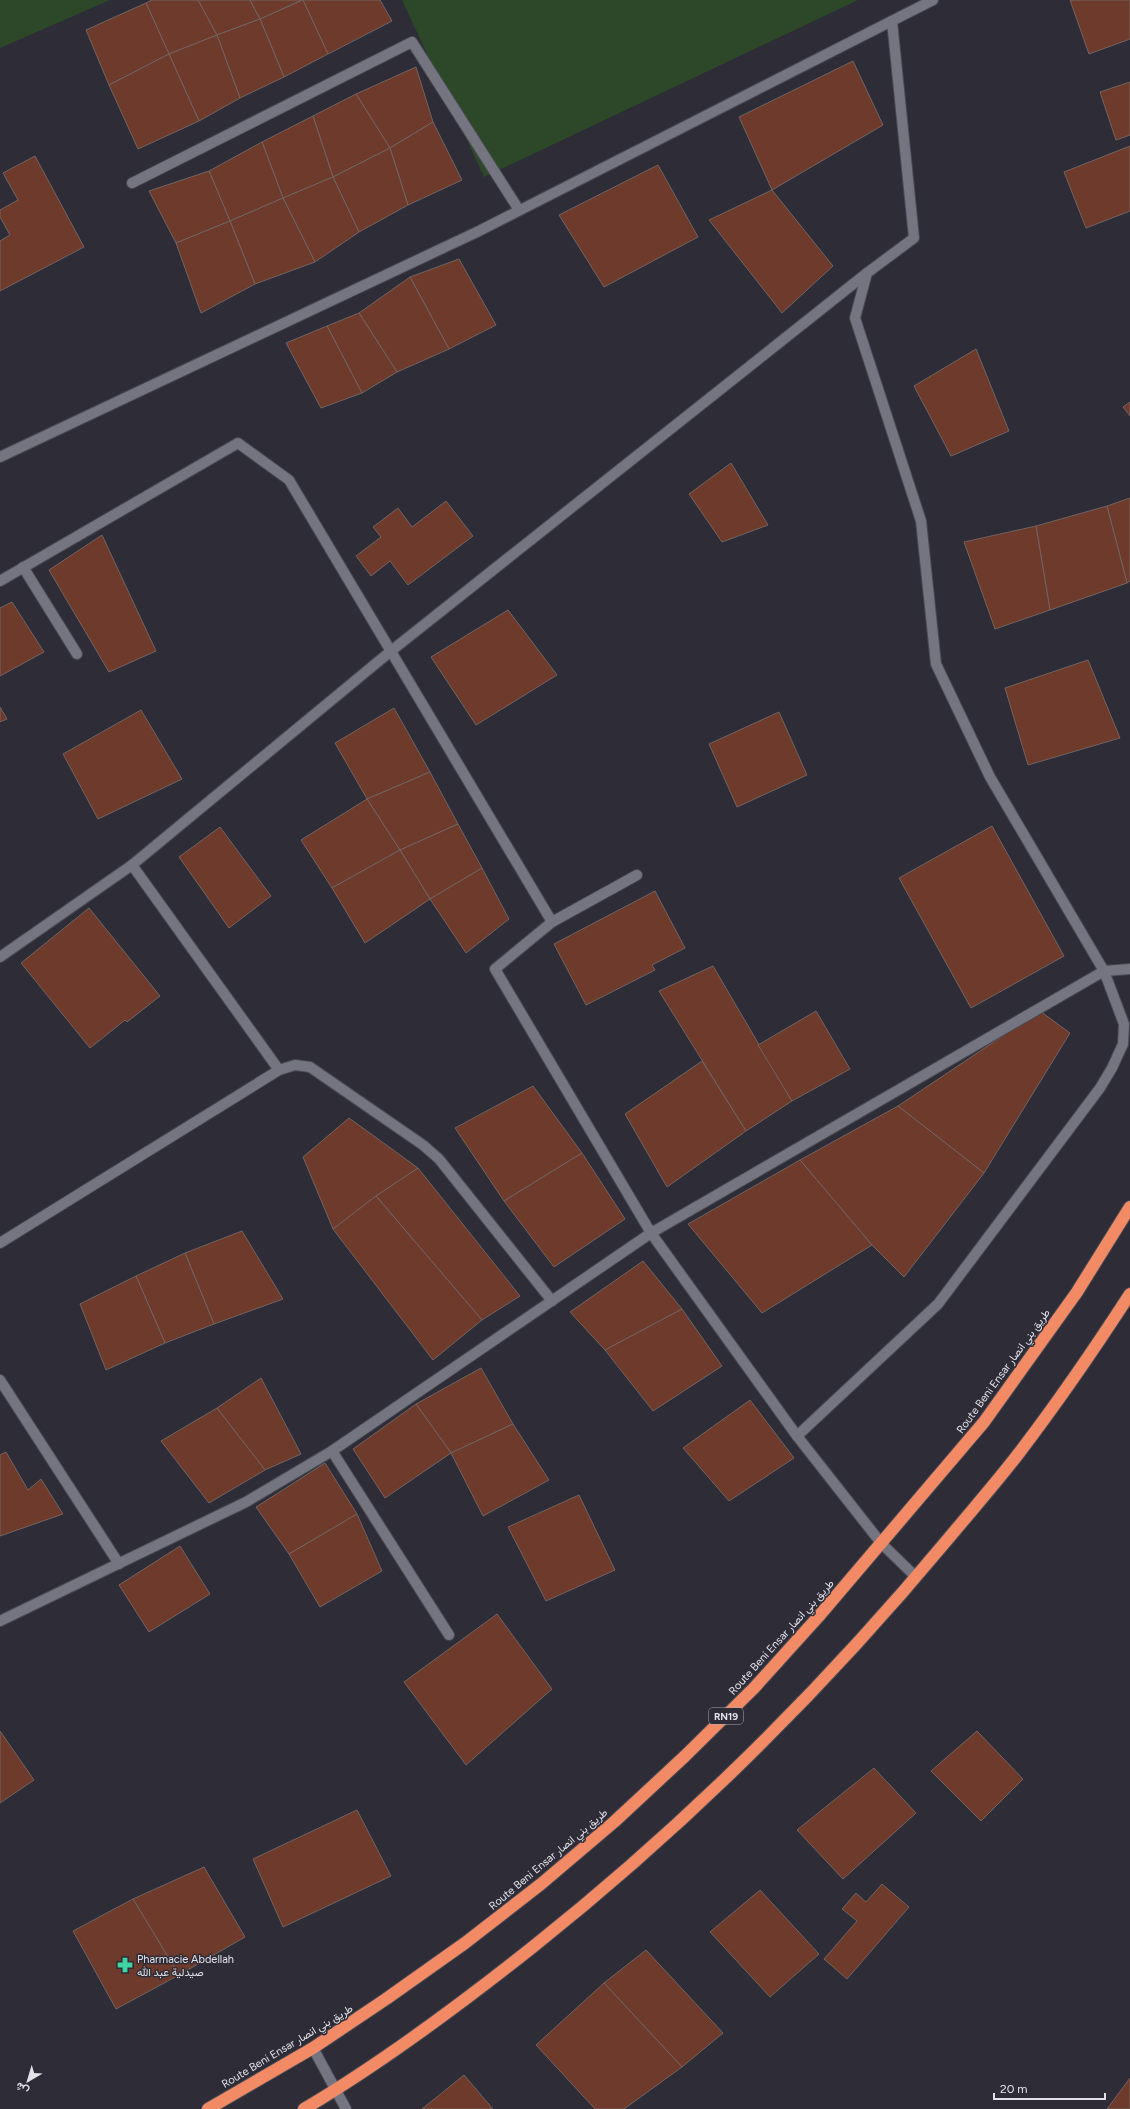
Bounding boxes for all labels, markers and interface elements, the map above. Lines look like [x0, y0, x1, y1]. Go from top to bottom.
street label: Route Beni Ensar طريق بني انصار [954, 1306, 1055, 1438]
street label: Route Beni Ensar طريق بني انصار [726, 1577, 839, 1700]
road number: RN19 [709, 1708, 743, 1724]
street label: Route Beni Ensar طريق بني انصار [486, 1806, 612, 1915]
place label: Pharmacie Abdellah صيدلية عبد الله [137, 1953, 234, 1979]
pharmacy icon: Pharmacie Abdellah صيدلية عبد الله [116, 1956, 134, 1974]
street label: Route Beni Ensar طريق بني انصار [219, 2002, 357, 2093]
north arrow [8, 2061, 48, 2101]
scale bar [994, 2075, 1105, 2101]
text: ش [13, 2079, 31, 2098]
text: 20 m [1000, 2082, 1028, 2096]

